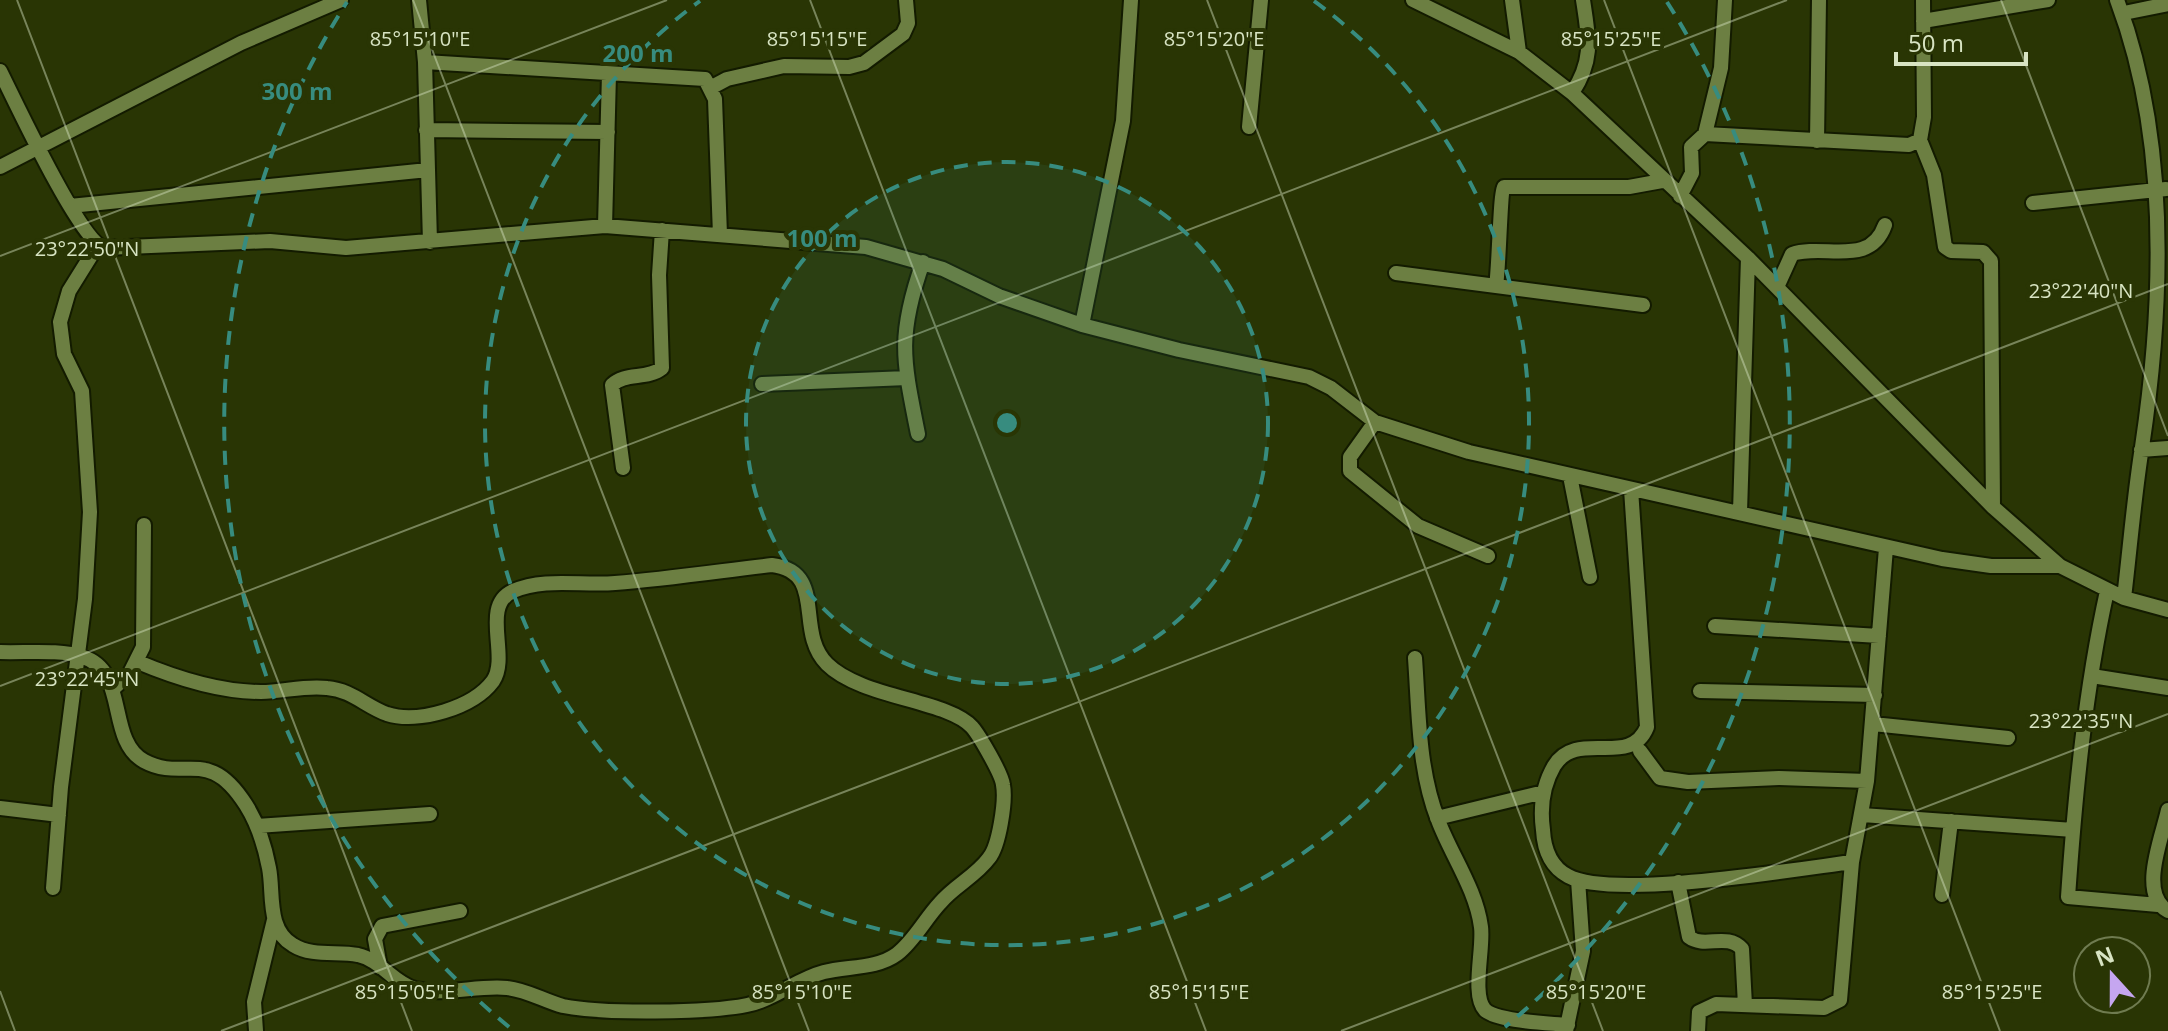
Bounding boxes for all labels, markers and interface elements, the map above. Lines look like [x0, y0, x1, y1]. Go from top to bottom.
scale bar [1896, 16, 2026, 66]
text: 85°15'10"E [370, 25, 470, 52]
text: 85°15'15"E [767, 25, 867, 52]
text: 85°15'20"E [1164, 25, 1264, 52]
text: 85°15'25"E [1561, 25, 1661, 52]
text: 50 m [1908, 26, 1964, 59]
text: 200 m [603, 36, 673, 69]
text: 300 m [262, 74, 332, 107]
text: 100 m [787, 221, 857, 254]
text: 23°22'50"N [35, 235, 139, 262]
text: 23°22'40"N [2029, 277, 2133, 304]
centre of rings [993, 409, 1021, 437]
text: 23°22'45"N [35, 665, 139, 692]
text: 23°22'35"N [2029, 707, 2133, 734]
north arrow [2072, 935, 2152, 1015]
text: N [2091, 938, 2118, 973]
text: 85°15'05"E [355, 978, 455, 1005]
text: 85°15'10"E [752, 978, 852, 1005]
text: 85°15'15"E [1149, 978, 1249, 1005]
text: 85°15'20"E [1546, 978, 1646, 1005]
text: 85°15'25"E [1942, 978, 2042, 1005]

